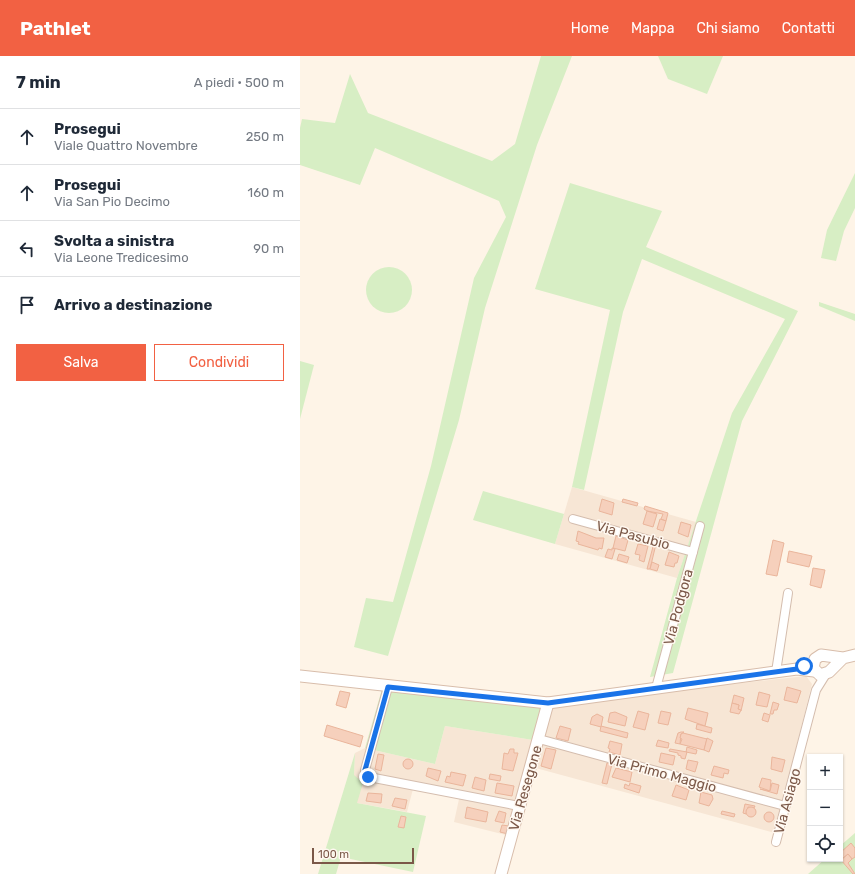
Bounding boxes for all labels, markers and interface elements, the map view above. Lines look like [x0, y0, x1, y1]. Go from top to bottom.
text: Pathlet [20, 17, 91, 40]
text: Home [571, 20, 609, 37]
text: Mappa [631, 20, 674, 37]
text: Chi siamo [696, 20, 760, 37]
text: Contatti [782, 20, 835, 37]
text: 7 min [16, 72, 61, 92]
text: A piedi · 500 m [194, 75, 284, 90]
text: Prosegui [54, 120, 121, 138]
icon: ahead [16, 126, 38, 148]
text: 250 m [246, 129, 284, 144]
text: Viale Quattro Novembre [54, 138, 198, 153]
text: Prosegui [54, 176, 121, 194]
icon: ahead [16, 182, 38, 204]
text: 160 m [248, 185, 284, 200]
text: Via San Pio Decimo [54, 194, 170, 209]
text: Svolta a sinistra [54, 232, 174, 250]
icon: left [16, 238, 38, 260]
text: 90 m [253, 241, 284, 256]
text: Via Leone Tredicesimo [54, 250, 189, 265]
icon: arrive [16, 294, 38, 316]
text: Arrivo a destinazione [54, 296, 212, 314]
button: Salva [16, 344, 146, 381]
button: Condividi [154, 344, 284, 381]
street label: Via Pasubio [594, 517, 672, 553]
street label: Via Podgora [660, 567, 697, 647]
route start [795, 657, 813, 675]
street label: Via Resegone [505, 743, 546, 833]
street label: Via Primo Maggio [605, 751, 718, 796]
map controls [807, 754, 843, 862]
button: + [807, 754, 843, 790]
street label: Via Asiago [771, 766, 804, 836]
route end [359, 768, 377, 786]
button: − [807, 790, 843, 826]
button: locate [807, 826, 843, 862]
scale bar [312, 846, 414, 865]
text: 100 m [318, 848, 349, 861]

